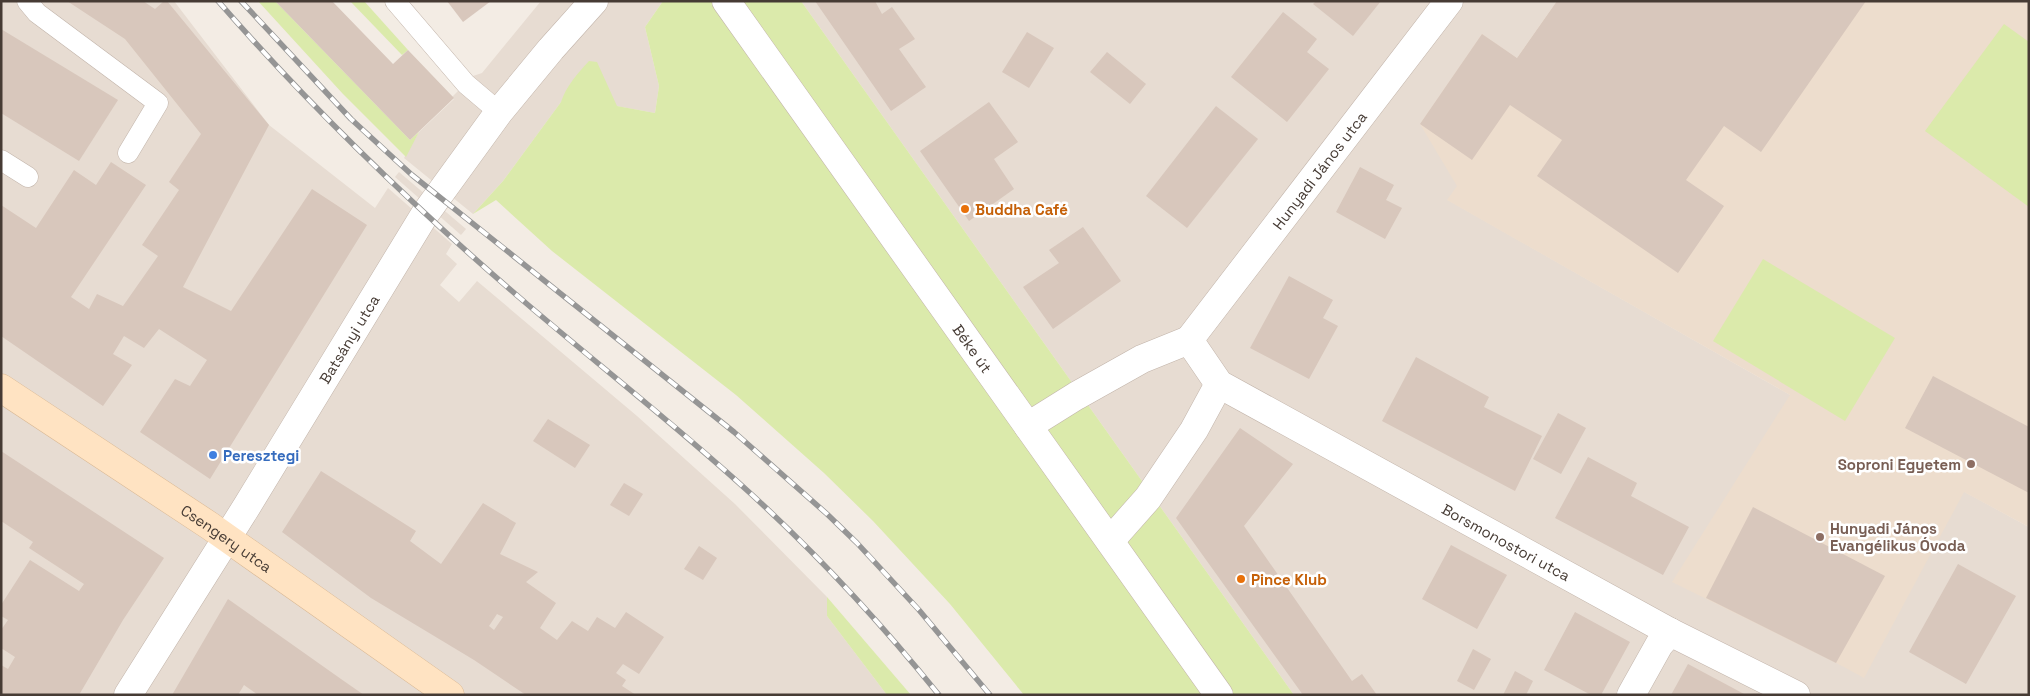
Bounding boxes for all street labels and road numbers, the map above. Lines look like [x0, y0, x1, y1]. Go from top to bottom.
street label: Hunyadi János utca [1268, 107, 1371, 233]
street label: Batsányi utca [315, 291, 383, 387]
street label: Béke út [949, 320, 997, 376]
street label: Borsmonostori utca [1439, 499, 1574, 585]
street label: Csengery utca [178, 500, 276, 576]

